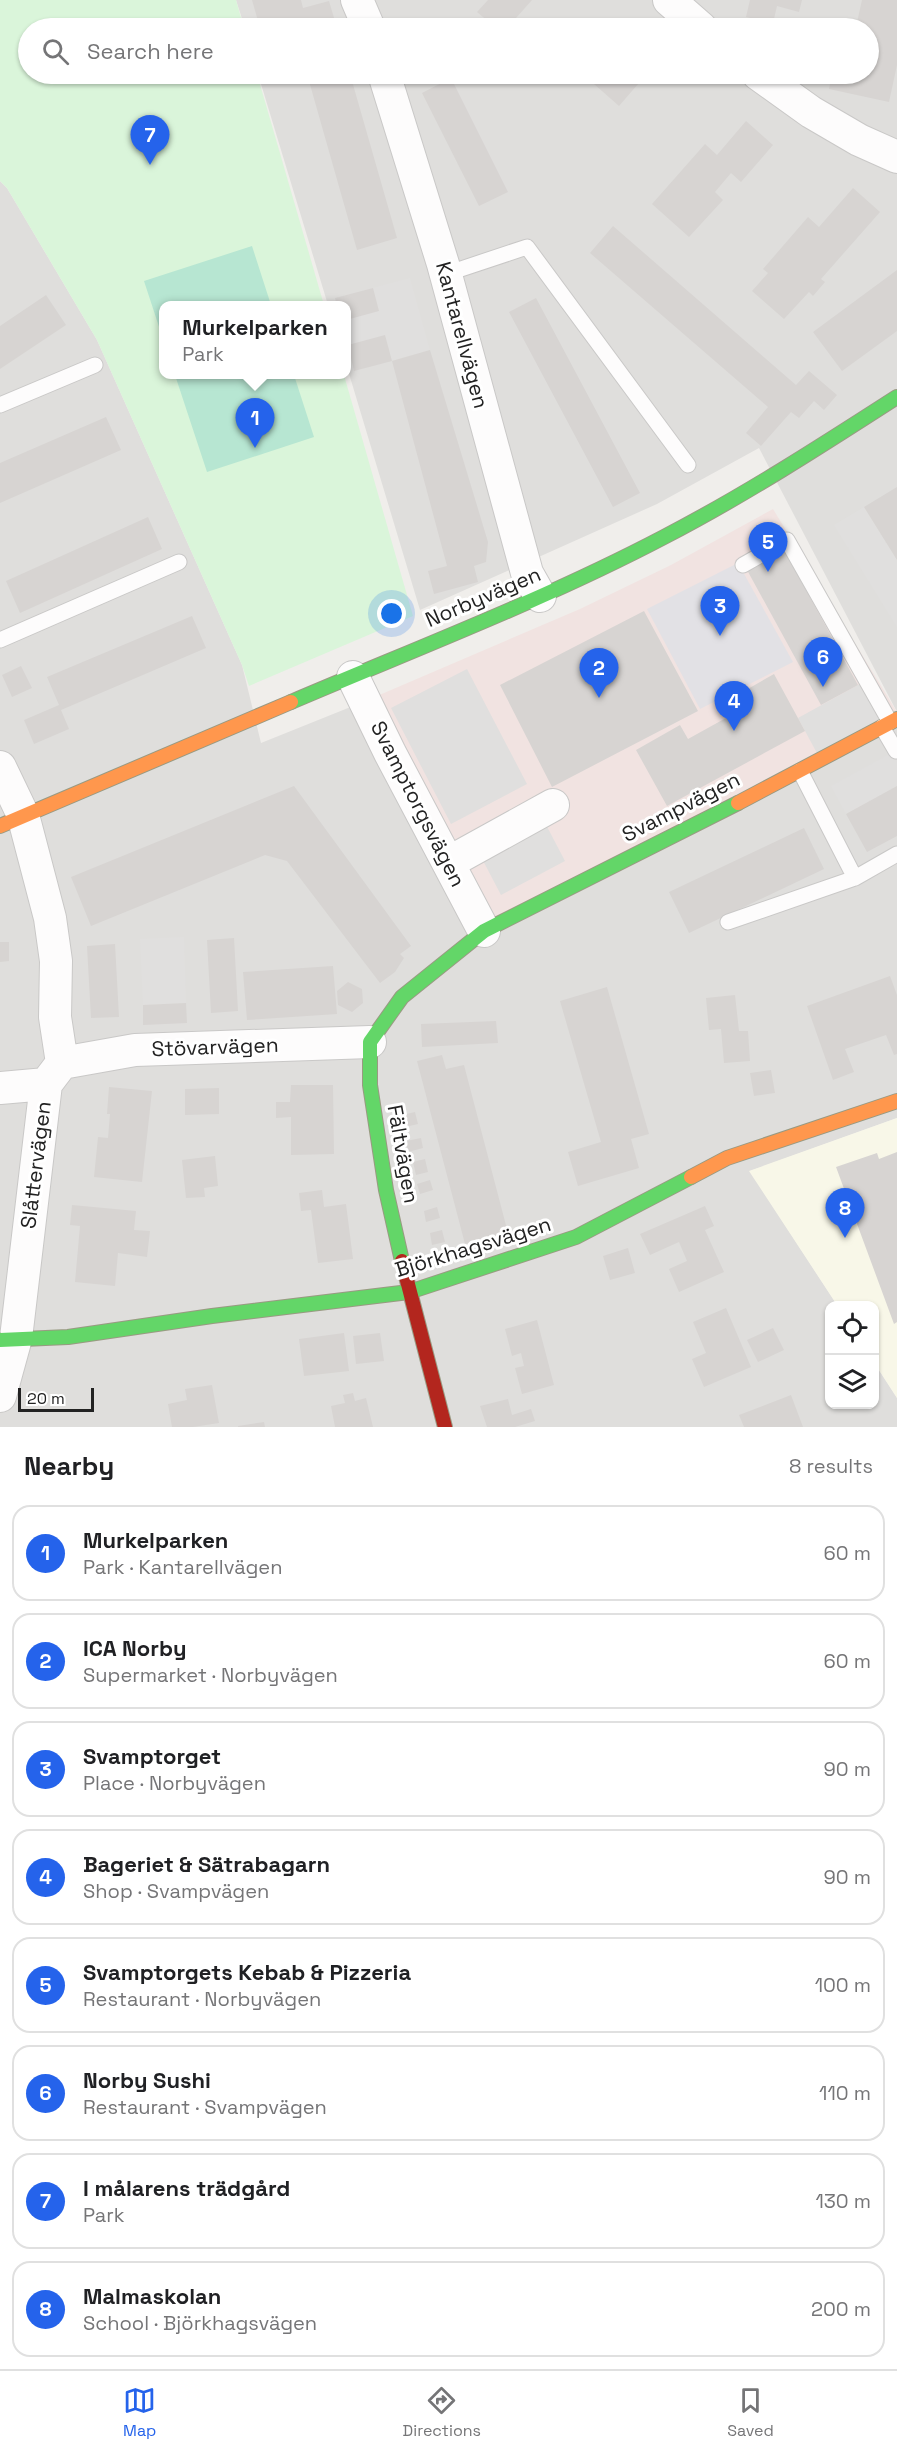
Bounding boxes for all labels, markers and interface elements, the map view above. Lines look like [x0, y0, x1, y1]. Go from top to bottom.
search box [18, 18, 879, 84]
icon: search [39, 35, 72, 68]
text: Search here [87, 37, 214, 65]
pin: 7 [130, 116, 170, 165]
street label: Kantarellvägen [430, 258, 495, 411]
popup [159, 301, 351, 379]
text: Murkelparken [182, 313, 328, 341]
text: Park [182, 341, 224, 367]
pin: 1 [236, 398, 274, 448]
pin: 5 [748, 522, 788, 572]
street label: Norbyvägen [421, 560, 545, 633]
pin: 3 [700, 586, 740, 636]
your location [377, 599, 406, 628]
pin: 6 [804, 638, 842, 687]
pin: 2 [580, 648, 618, 698]
pin: 4 [714, 682, 754, 731]
street label: Svamptorgsvägen [365, 716, 472, 891]
street label: Svampvägen [617, 765, 744, 848]
street label: Stövarvägen [151, 1031, 279, 1062]
street label: Slåttervägen [14, 1100, 57, 1230]
street label: Fältvägen [382, 1103, 425, 1205]
pin: 8 [826, 1188, 864, 1238]
street label: Björkhagsvägen [392, 1210, 554, 1283]
map controls [825, 1301, 879, 1409]
button: locate [825, 1301, 879, 1355]
button: layers [825, 1355, 879, 1409]
scale bar [18, 1385, 94, 1412]
text: 20 m [27, 1388, 65, 1409]
text: Nearby [24, 1449, 114, 1483]
text: 8 results [789, 1453, 873, 1479]
text: Murkelparken [83, 1526, 228, 1554]
text: 1 [41, 1540, 50, 1566]
text: 60 m [824, 1540, 871, 1566]
text: Park · Kantarellvägen [83, 1554, 282, 1580]
text: ICA Norby [83, 1634, 187, 1662]
text: 2 [40, 1648, 51, 1674]
text: 60 m [824, 1648, 871, 1674]
text: Supermarket · Norbyvägen [83, 1662, 338, 1688]
text: Svamptorget [83, 1742, 221, 1770]
text: 3 [39, 1756, 52, 1782]
text: 90 m [824, 1756, 871, 1782]
text: Place · Norbyvägen [83, 1770, 266, 1796]
text: Bageriet & Sätrabagarn [83, 1850, 330, 1878]
text: 4 [39, 1864, 52, 1890]
text: 90 m [824, 1864, 871, 1890]
text: Shop · Svampvägen [83, 1878, 269, 1904]
text: Svamptorgets Kebab & Pizzeria [83, 1958, 411, 1986]
text: 5 [40, 1972, 52, 1998]
text: 100 m [815, 1972, 871, 1998]
text: Restaurant · Norbyvägen [83, 1986, 321, 2012]
text: Norby Sushi [83, 2066, 211, 2094]
text: 6 [39, 2080, 52, 2106]
text: 110 m [819, 2080, 871, 2106]
text: Restaurant · Svampvägen [83, 2094, 327, 2120]
text: I målarens trädgård [83, 2174, 290, 2202]
text: 7 [40, 2188, 51, 2214]
text: 130 m [815, 2188, 871, 2214]
text: Park [83, 2202, 125, 2228]
text: Malmaskolan [83, 2282, 221, 2310]
text: 8 [40, 2296, 52, 2322]
text: 200 m [811, 2296, 871, 2322]
text: School · Björkhagsvägen [83, 2310, 317, 2336]
tab: Map [123, 2384, 156, 2441]
tab: Directions [403, 2384, 481, 2441]
tab: Saved [727, 2384, 774, 2441]

